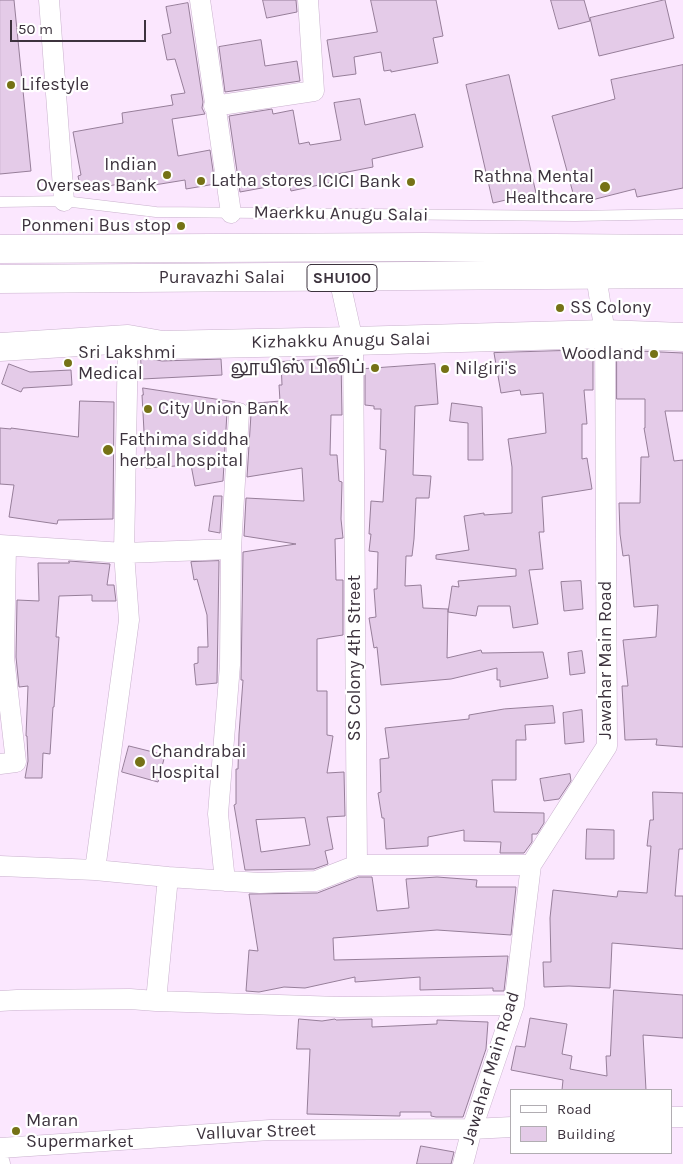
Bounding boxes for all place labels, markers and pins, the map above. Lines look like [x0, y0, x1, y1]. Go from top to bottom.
place label: Lifestyle [21, 74, 89, 96]
marker: Lifestyle [5, 79, 17, 91]
place label: Indian Overseas Bank [36, 154, 157, 196]
place label: Rathna Mental Healthcare [473, 166, 594, 208]
marker: Indian Overseas Bank [161, 169, 173, 181]
place label: Latha stores [211, 170, 312, 192]
place label: ICICI Bank [317, 171, 401, 193]
marker: Latha stores [195, 175, 207, 187]
marker: ICICI Bank [405, 176, 417, 188]
marker: Rathna Mental Healthcare [598, 180, 612, 194]
place label: Ponmeni Bus stop [21, 215, 171, 237]
marker: Ponmeni Bus stop [175, 220, 187, 232]
place label: SS Colony [570, 297, 651, 319]
marker: SS Colony [554, 302, 566, 314]
place label: Sri Lakshmi Medical [78, 342, 176, 384]
place label: Woodland [562, 343, 644, 365]
marker: Woodland [648, 348, 660, 360]
marker: Sri Lakshmi Medical [62, 357, 74, 369]
place label: லூயிஸ் பிலிப் [231, 357, 365, 379]
place label: Nilgiri's [455, 358, 517, 380]
marker: லூயிஸ் பிலிப் [369, 362, 381, 374]
marker: Nilgiri's [439, 363, 451, 375]
place label: City Union Bank [158, 398, 289, 420]
marker: City Union Bank [142, 403, 154, 415]
place label: Fathima siddha herbal hospital [119, 429, 249, 472]
marker: Fathima siddha herbal hospital [101, 443, 115, 457]
place label: Chandrabai Hospital [151, 741, 247, 784]
marker: Chandrabai Hospital [133, 755, 147, 769]
place label: Maran Supermarket [26, 1110, 133, 1152]
marker: Maran Supermarket [10, 1125, 22, 1137]

